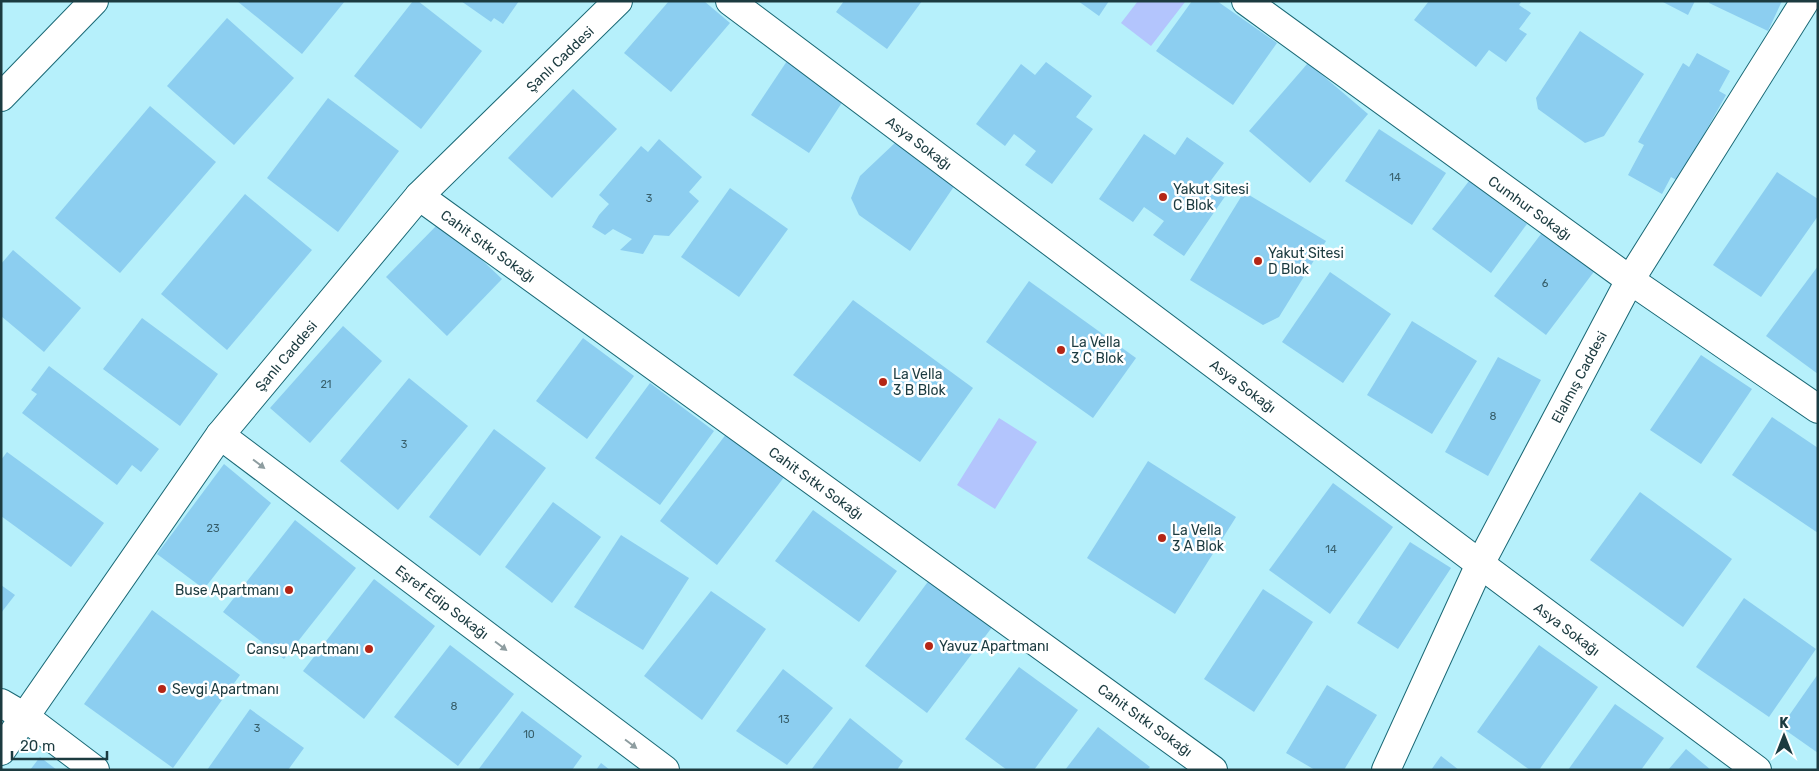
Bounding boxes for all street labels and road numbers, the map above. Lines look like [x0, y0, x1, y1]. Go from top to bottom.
street label: Şanlı Caddesi [523, 23, 598, 96]
street label: Asya Sokağı [882, 113, 955, 174]
street label: Cumhur Sokağı [1485, 172, 1575, 244]
street label: Cahit Sıtkı Sokağı [437, 206, 538, 286]
street label: Şanlı Caddesi [252, 317, 321, 395]
street label: Elalmış Caddesi [1548, 328, 1611, 426]
street label: Asya Sokağı [1206, 356, 1279, 417]
street label: Cahit Sıtkı Sokağı [765, 443, 866, 523]
street label: Eşref Edip Sokağı [392, 562, 492, 643]
street label: Asya Sokağı [1530, 599, 1603, 660]
street label: Cahit Sıtkı Sokağı [1094, 680, 1195, 760]

